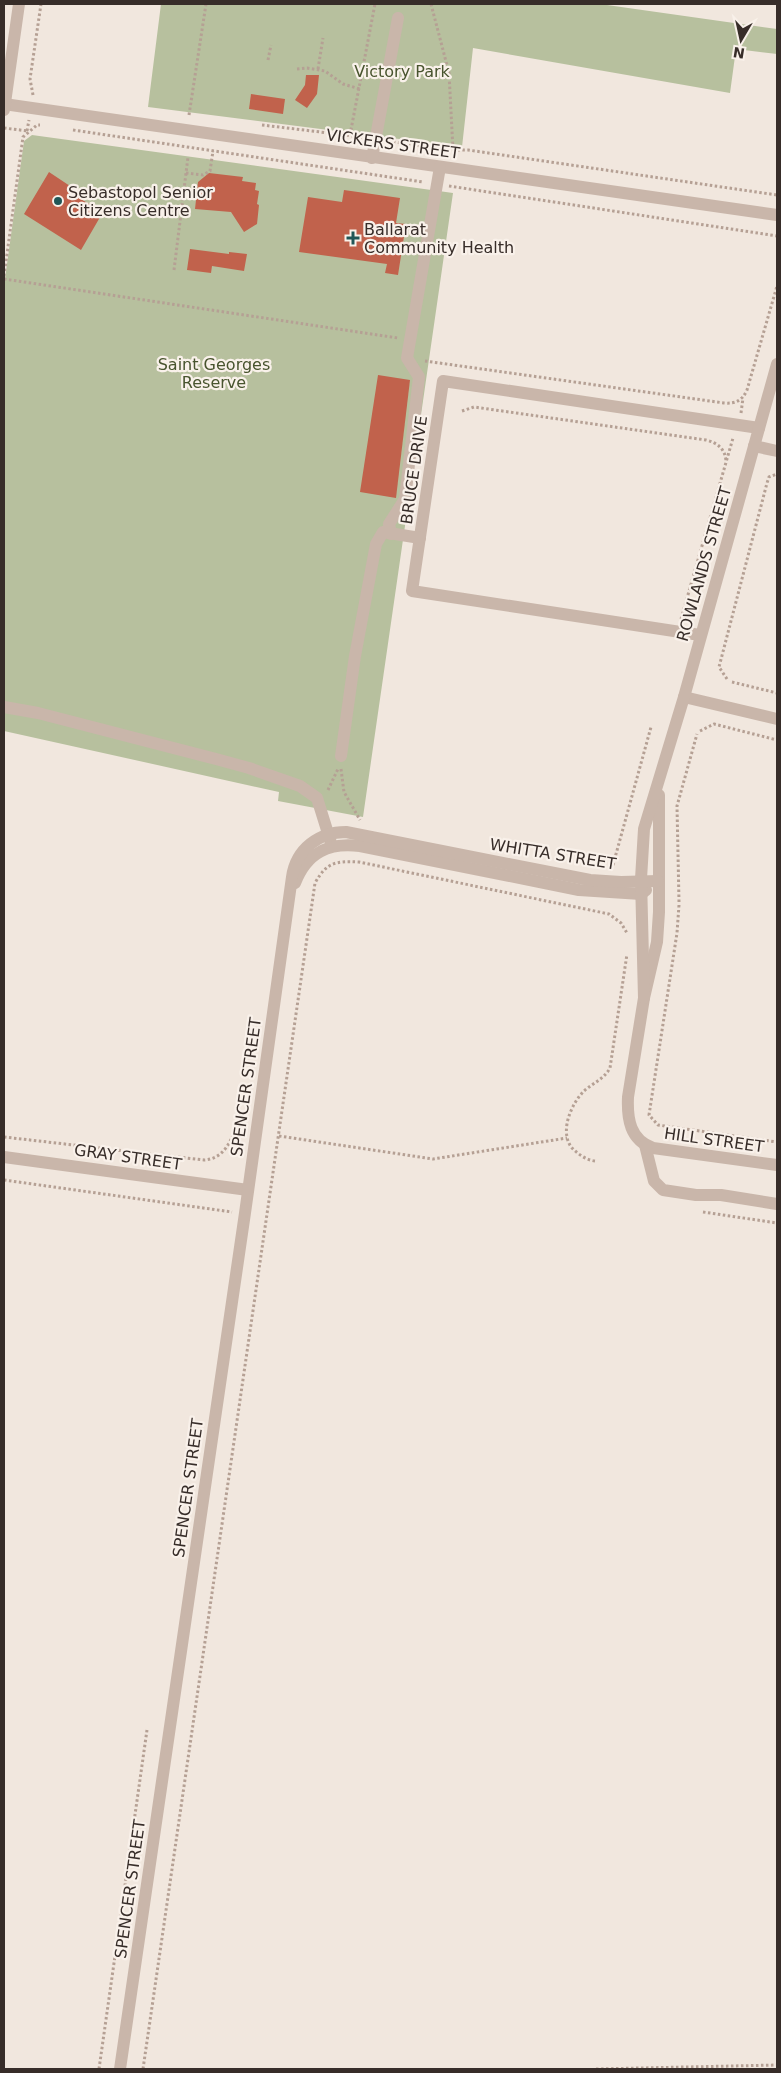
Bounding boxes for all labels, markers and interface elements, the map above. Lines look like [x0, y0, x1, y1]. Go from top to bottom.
north arrow [716, 15, 766, 65]
text: N [732, 44, 746, 62]
park label: Victory Park [354, 62, 451, 81]
street label: VICKERS STREET [325, 125, 461, 163]
place label: Sebastopol Senior Citizens Centre [68, 183, 213, 220]
marker: Sebastopol Senior Citizens Centre [52, 195, 64, 207]
place label: Ballarat Community Health [364, 220, 514, 257]
marker: Ballarat Community Health [346, 231, 360, 245]
park label: Saint Georges Reserve [158, 355, 270, 392]
street label: BRUCE DRIVE [397, 415, 431, 525]
street label: ROWLANDS STREET [673, 484, 735, 644]
street label: WHITTA STREET [488, 835, 618, 873]
street label: SPENCER STREET [227, 1016, 265, 1158]
street label: HILL STREET [663, 1124, 765, 1156]
street label: GRAY STREET [73, 1140, 183, 1174]
street label: SPENCER STREET [169, 1417, 207, 1559]
street label: SPENCER STREET [111, 1818, 149, 1960]

